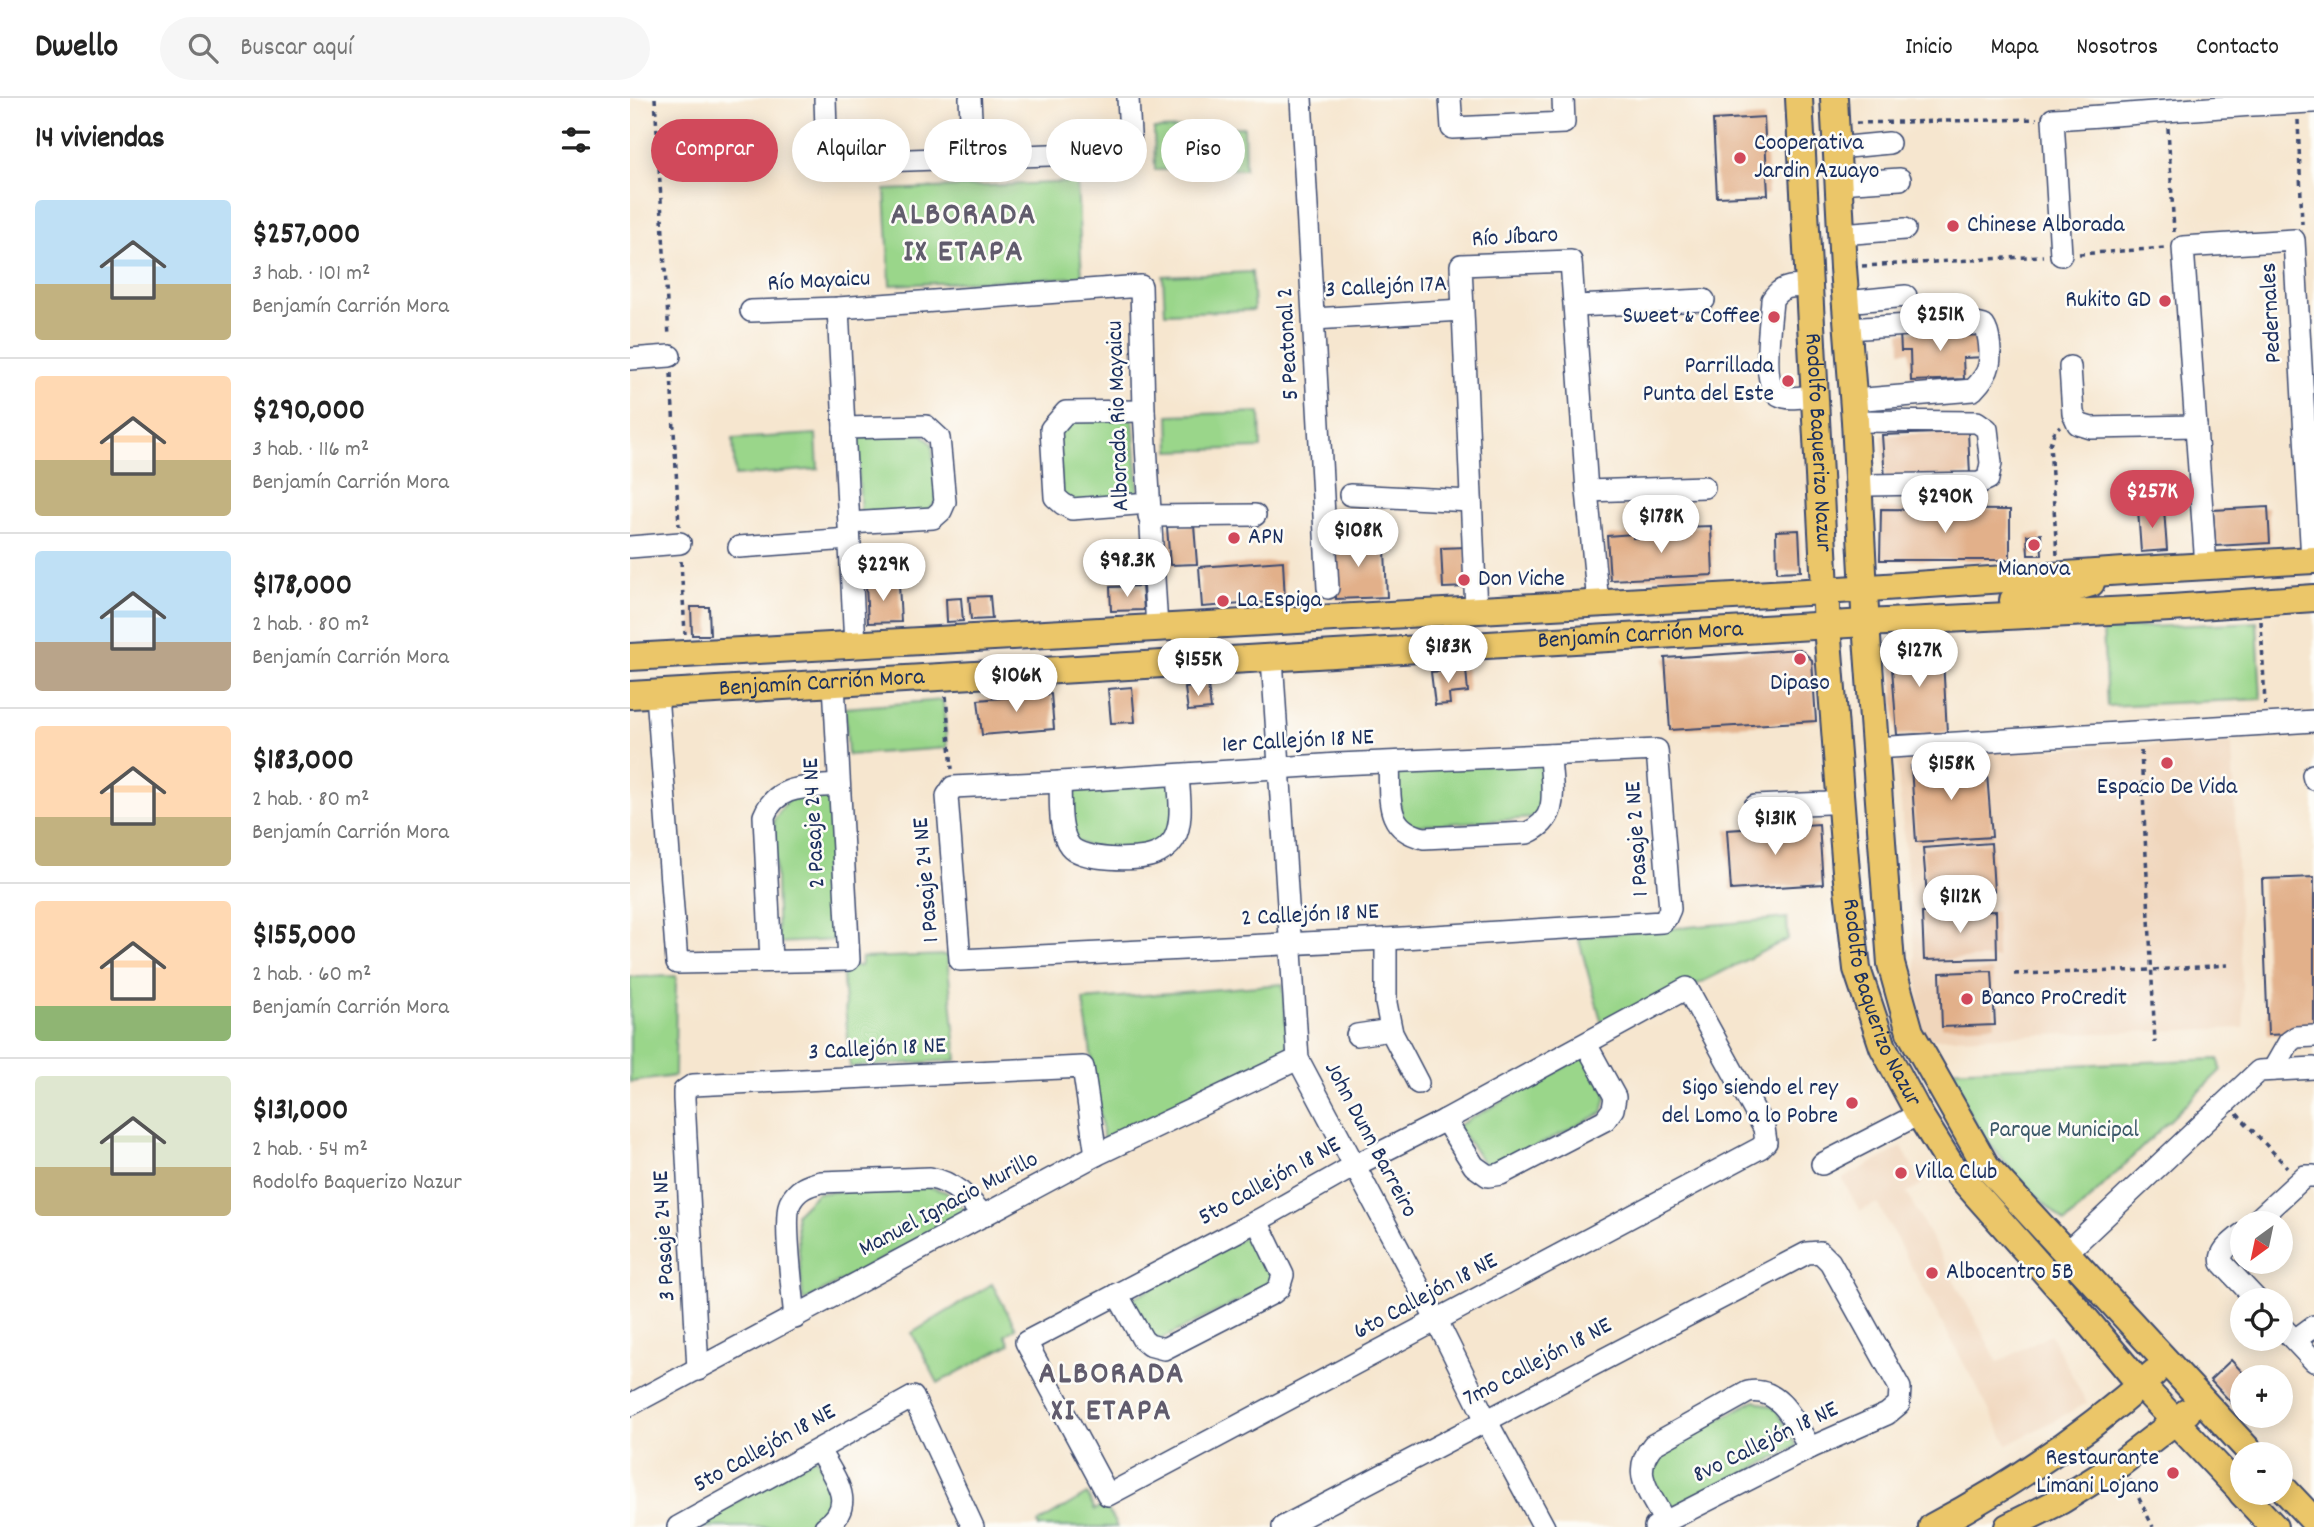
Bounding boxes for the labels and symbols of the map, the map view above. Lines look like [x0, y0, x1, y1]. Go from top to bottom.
place label: Cooperativa Jardin Azuayo [1754, 127, 1879, 189]
marker: Cooperativa Jardin Azuayo [1732, 150, 1748, 166]
district label: ALBORADA IX ETAPA [890, 194, 1038, 277]
place label: Chinese Alborada [1967, 209, 2125, 243]
marker: Chinese Alborada [1945, 218, 1961, 234]
street label: Río Jíbaro [1471, 219, 1559, 257]
street label: Río Mayaicu [767, 262, 871, 302]
street label: Pedernales [2252, 262, 2292, 364]
street label: 3 Callejón 17A [1324, 268, 1448, 308]
place label: Rukito GD [2065, 284, 2151, 318]
street label: 5 Peatonal 2 [1269, 287, 1309, 401]
marker: Rukito GD [2157, 293, 2173, 309]
pin: $251K [1891, 294, 1989, 353]
place label: Sweet & Coffee [1623, 300, 1760, 334]
marker: Sweet & Coffee [1766, 309, 1782, 325]
street label: Alborada Rio Mayaicu [1099, 320, 1139, 512]
street label: Rodolfo Baquerizo Nazur [1794, 332, 1840, 553]
place label: Parrillada Punta del Este [1643, 350, 1775, 412]
marker: Parrillada Punta del Este [1780, 373, 1796, 389]
pin: $257K [2103, 470, 2201, 530]
pin: $290K [1896, 476, 1994, 535]
pin: $178K [1612, 496, 1710, 555]
pin: $108K [1309, 510, 1407, 569]
place label: APN [1248, 521, 1284, 555]
marker: APN [1226, 530, 1242, 546]
marker: Mianova [2026, 537, 2042, 553]
pin: $98.3K [1070, 540, 1184, 599]
pin: $229K [834, 544, 932, 603]
place label: Mianova [1998, 553, 2071, 587]
place label: Don Viche [1478, 563, 1565, 597]
marker: Don Viche [1456, 572, 1472, 588]
place label: La Espiga [1237, 584, 1323, 618]
marker: La Espiga [1215, 593, 1231, 609]
street label: Benjamín Carrión Mora [1537, 613, 1745, 659]
pin: $183K [1399, 626, 1497, 685]
pin: $127K [1870, 630, 1968, 689]
pin: $155K [1149, 638, 1247, 698]
marker: Dipaso [1792, 651, 1808, 667]
pin: $106K [967, 654, 1065, 714]
street label: Benjamín Carrión Mora [718, 661, 926, 707]
place label: Dipaso [1770, 667, 1830, 701]
street label: 1er Callejón 18 NE [1221, 721, 1375, 763]
pin: $158K [1902, 742, 2000, 802]
marker: Espacio De Vida [2159, 755, 2175, 771]
street label: 2 Pasaje 24 NE [795, 757, 835, 889]
place label: Espacio De Vida [2097, 771, 2238, 805]
street label: 1 Pasaje 2 NE [1617, 780, 1659, 898]
pin: $131K [1726, 798, 1824, 857]
street label: 1 Pasaje 24 NE [905, 816, 949, 944]
pin: $112K [1911, 876, 2009, 935]
street label: 2 Callejón 18 NE [1240, 895, 1380, 937]
street label: Rodolfo Baquerizo Nazur [1832, 897, 1929, 1113]
place label: Banco ProCredit [1981, 982, 2127, 1016]
marker: Banco ProCredit [1959, 991, 1975, 1007]
street label: 3 Callejón 18 NE [807, 1029, 947, 1071]
street label: John Dunn Barreiro [1315, 1056, 1425, 1224]
place label: Sigo siendo el rey del Lomo a lo Pobre [1662, 1072, 1839, 1134]
marker: Sigo siendo el rey del Lomo a lo Pobre [1844, 1095, 1860, 1111]
park label: Parque Municipal [1989, 1114, 2139, 1148]
street label: 5to Callejón 18 NE [1193, 1129, 1347, 1235]
street label: Manuel Ignacio Murillo [853, 1143, 1045, 1267]
place label: Villa Club [1915, 1156, 1997, 1190]
marker: Villa Club [1893, 1165, 1909, 1181]
street label: 3 Pasaje 24 NE [645, 1170, 685, 1302]
north arrow [2230, 1211, 2292, 1274]
street label: 6to Callejón 18 NE [1348, 1245, 1504, 1349]
place label: Albocentro 5B [1946, 1256, 2074, 1290]
marker: Albocentro 5B [1924, 1265, 1940, 1281]
street label: 7mo Callejón 18 NE [1458, 1310, 1618, 1416]
district label: ALBORADA XI ETAPA [1038, 1353, 1186, 1436]
street label: 8vo Callejón 18 NE [1688, 1393, 1844, 1493]
street label: 5to Callejón 18 NE [688, 1396, 842, 1502]
place label: Restaurante Limani Lojano [2036, 1442, 2159, 1504]
marker: Restaurante Limani Lojano [2165, 1465, 2181, 1481]

